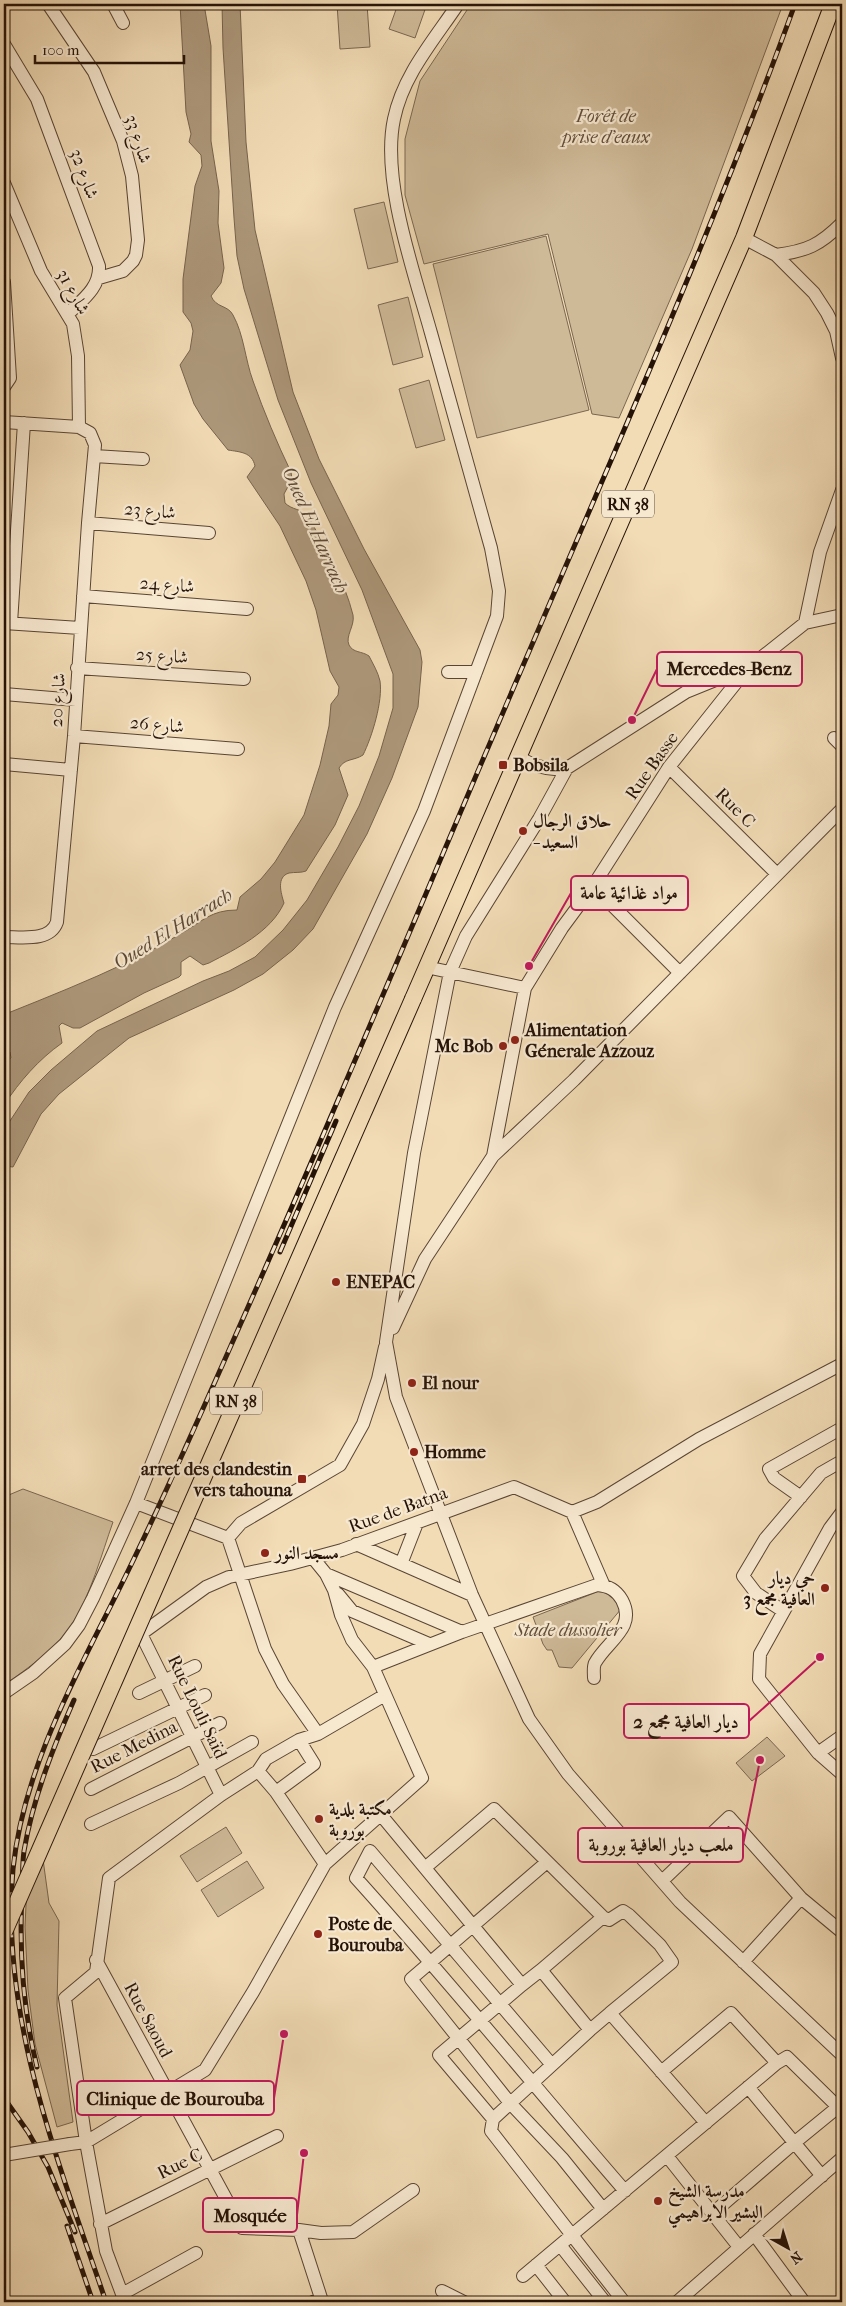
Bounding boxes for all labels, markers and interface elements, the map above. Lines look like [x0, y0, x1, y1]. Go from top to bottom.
scale bar [35, 32, 184, 64]
text: 100 m [42, 41, 80, 59]
park label: Forêt de prise d'eaux [559, 106, 651, 148]
street label: شارع 33 [117, 112, 156, 167]
street label: شارع 32 [62, 146, 103, 203]
street label: شارع 31 [48, 266, 94, 320]
water label: Oued El Harrach [277, 463, 353, 597]
road number: RN 38 [602, 490, 654, 518]
street label: شارع 23 [123, 498, 177, 528]
street label: شارع 24 [139, 573, 195, 601]
street label: شارع 25 [135, 644, 189, 672]
callout: Mercedes-Benz [657, 652, 802, 686]
text: Mercedes-Benz [665, 658, 792, 680]
street label: شارع 20 [46, 672, 74, 728]
street label: شارع 26 [129, 712, 185, 742]
street label: Rue Basse [621, 728, 683, 804]
place label: Bobsila [513, 755, 569, 776]
marker: Bobsila [497, 759, 509, 771]
street label: Rue C [711, 784, 759, 832]
place label: حلاق الرجال - السعيد [533, 811, 612, 853]
marker: حلاق الرجال - السعيد [517, 825, 529, 837]
callout: مواد غذائية عامة [571, 876, 688, 910]
text: مواد غذائية عامة [580, 882, 678, 905]
water label: Oued El Harrach [110, 884, 237, 974]
place label: Alimentation Génerale Azzouz [524, 1020, 654, 1062]
marker: Alimentation Génerale Azzouz [509, 1034, 521, 1046]
place label: Mc Bob [434, 1036, 494, 1057]
marker: Mc Bob [497, 1040, 509, 1052]
place label: ENEPAC [346, 1272, 415, 1293]
marker: ENEPAC [330, 1276, 342, 1288]
place label: El nour [422, 1373, 479, 1394]
marker: El nour [406, 1377, 418, 1389]
road number: RN 38 [210, 1388, 262, 1414]
place label: Homme [424, 1442, 486, 1463]
marker: Homme [408, 1446, 420, 1458]
place label: arret des clandestin vers tahouna [141, 1459, 293, 1501]
marker: arret des clandestin vers tahouna [296, 1473, 308, 1485]
street label: Rue de Batna [346, 1482, 451, 1538]
place label: مسجد النور [273, 1543, 339, 1564]
marker: مسجد النور [259, 1547, 271, 1559]
place label: حي ديار العافية مجمع 3 [744, 1568, 815, 1616]
marker: حي ديار العافية مجمع 3 [819, 1582, 831, 1594]
park label: Stade dussolier [514, 1620, 623, 1641]
street label: Rue Louli Saïd [163, 1652, 231, 1762]
callout: ديار العافية مجمع 2 [624, 1704, 749, 1738]
text: ديار العافية مجمع 2 [633, 1711, 739, 1739]
street label: Rue Medina [87, 1716, 182, 1778]
place label: مكتبة بلدية بوروبة [329, 1799, 392, 1841]
marker: مكتبة بلدية بوروبة [313, 1813, 325, 1825]
callout: ملعب ديار العافية بوروبة [578, 1828, 743, 1862]
text: ملعب ديار العافية بوروبة [588, 1834, 734, 1857]
place label: Poste de Bourouba [328, 1914, 404, 1956]
marker: Poste de Bourouba [312, 1928, 324, 1940]
street label: Rue Saoud [119, 1979, 177, 2061]
callout: Clinique de Bourouba [77, 2081, 274, 2115]
text: Clinique de Bourouba [86, 2088, 265, 2110]
street label: Rue C [154, 2144, 206, 2184]
place label: مدرسة الشيخ البشير الابراهيمي [668, 2181, 763, 2229]
marker: مدرسة الشيخ البشير الابراهيمي [652, 2195, 664, 2207]
callout: Mosquée [203, 2198, 297, 2232]
text: Mosquée [212, 2205, 287, 2227]
north arrow [764, 2224, 814, 2274]
text: N [786, 2248, 805, 2268]

